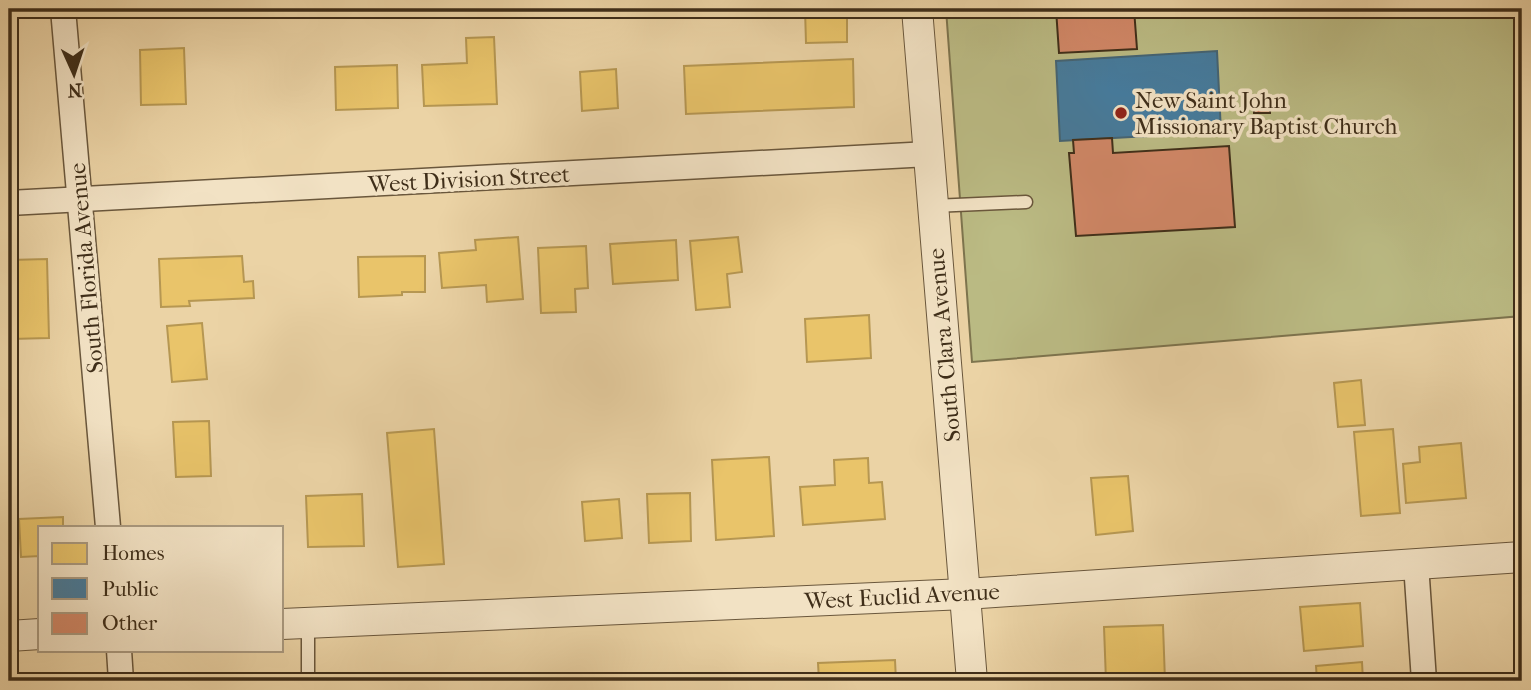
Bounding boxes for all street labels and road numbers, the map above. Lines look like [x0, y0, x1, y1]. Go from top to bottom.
street label: West Division Street [366, 161, 571, 198]
street label: South Florida Avenue [64, 162, 109, 374]
street label: South Clara Avenue [923, 247, 966, 443]
street label: West Euclid Avenue [803, 578, 1000, 615]

